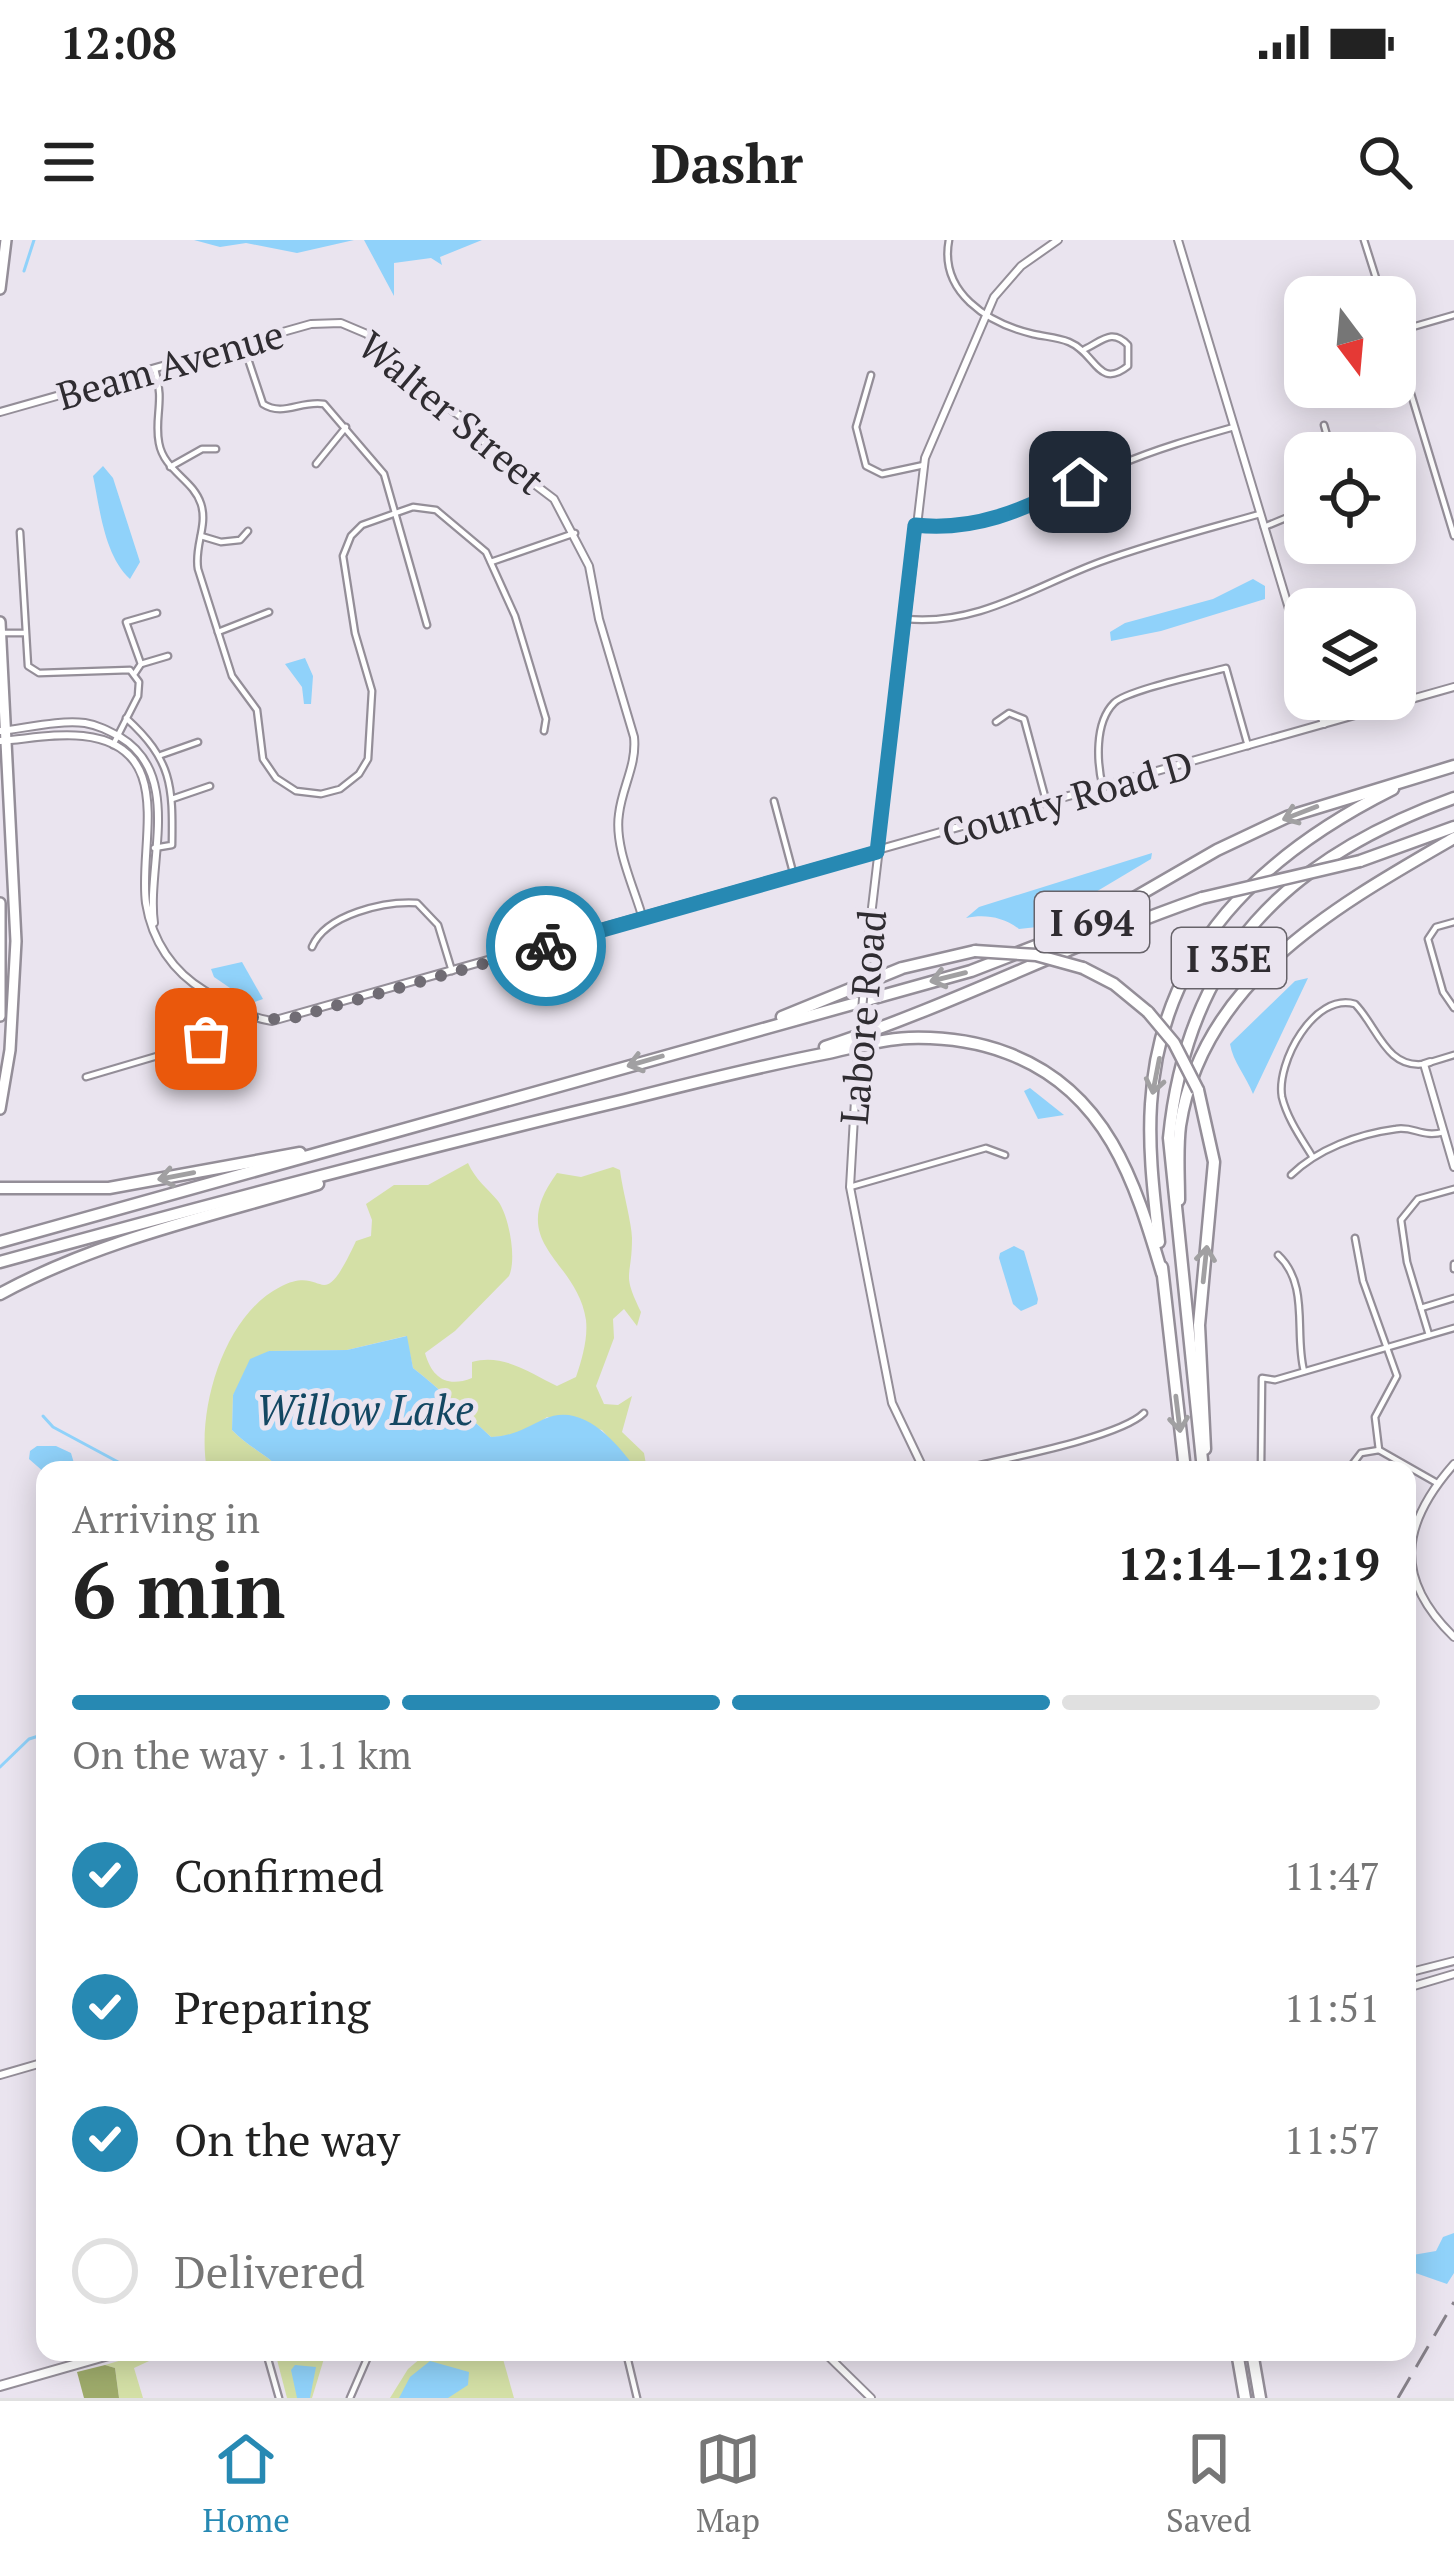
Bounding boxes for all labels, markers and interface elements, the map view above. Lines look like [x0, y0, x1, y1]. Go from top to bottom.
text: 12:08 [60, 12, 177, 72]
text: Dashr [651, 127, 803, 198]
icon: menu [36, 129, 102, 195]
icon: search [1352, 129, 1418, 195]
north arrow [1284, 276, 1416, 408]
map controls [1284, 276, 1416, 720]
street label: Beam Avenue [51, 307, 289, 421]
street label: Walter Street [348, 319, 556, 505]
pin [1029, 431, 1131, 533]
button: locate [1284, 432, 1416, 564]
icon: home [1047, 449, 1113, 515]
button: layers [1284, 588, 1416, 720]
street label: County Road D [935, 737, 1199, 859]
one-way arrow [1282, 803, 1319, 825]
courier [486, 886, 606, 1006]
road number: I 694 [1035, 892, 1149, 952]
street label: Labore Road [827, 908, 897, 1126]
icon: bike [513, 913, 579, 979]
road number: I 35E [1172, 928, 1286, 988]
one-way arrow [929, 967, 967, 989]
pin [155, 988, 257, 1090]
icon: bag [173, 1006, 239, 1072]
one-way arrow [627, 1051, 665, 1073]
one-way arrow [1144, 1055, 1166, 1094]
one-way arrow [158, 1166, 197, 1188]
one-way arrow [1194, 1245, 1217, 1284]
water label: Willow Lake [256, 1381, 474, 1437]
one-way arrow [1167, 1393, 1189, 1432]
text: Arriving in [72, 1492, 260, 1544]
text: 12:14–12:19 [1118, 1533, 1380, 1593]
text: 6 min [72, 1537, 285, 1640]
text: On the way · 1.1 km [72, 1728, 412, 1780]
icon: check [72, 1842, 138, 1908]
text: Confirmed [174, 1845, 384, 1905]
text: 11:47 [1284, 1849, 1380, 1901]
icon: check [72, 1974, 138, 2040]
text: Preparing [174, 1977, 370, 2037]
text: 11:51 [1284, 1981, 1380, 2033]
icon: check [72, 2106, 138, 2172]
text: On the way [174, 2109, 400, 2169]
text: 11:57 [1284, 2113, 1380, 2165]
text: Delivered [174, 2241, 365, 2301]
tab: Home [203, 2426, 290, 2541]
tab: Map [695, 2426, 761, 2541]
tab: Saved [1166, 2426, 1251, 2541]

